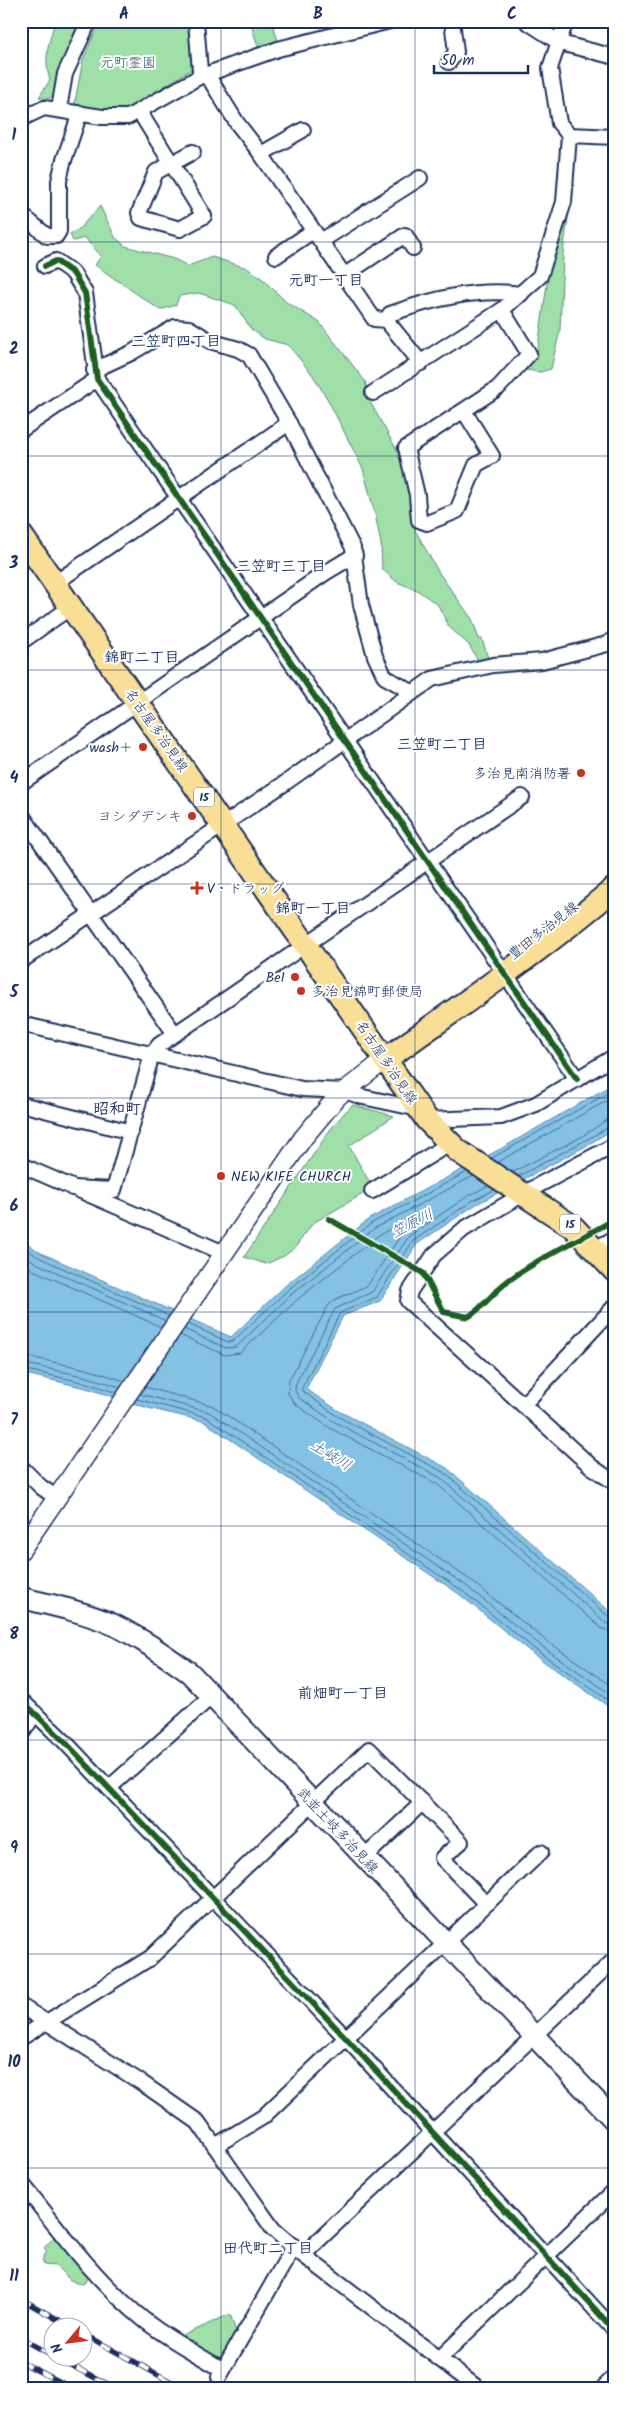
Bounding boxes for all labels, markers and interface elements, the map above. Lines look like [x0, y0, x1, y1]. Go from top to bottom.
text: A [119, 2, 129, 27]
text: B [313, 2, 323, 27]
text: C [507, 2, 517, 27]
scale bar [434, 42, 527, 74]
text: 50 m [441, 49, 475, 73]
park label: 元町霊園 [100, 52, 156, 74]
text: 1 [12, 123, 17, 148]
district label: 元町一丁目 [288, 269, 364, 293]
district label: 三笠町四丁目 [131, 330, 221, 354]
text: 2 [9, 337, 19, 362]
text: 3 [9, 551, 19, 576]
district label: 三笠町三丁目 [236, 555, 326, 579]
district label: 錦町二丁目 [104, 646, 180, 670]
street label: 名古屋多治見線 [119, 684, 193, 777]
district label: 三笠町二丁目 [397, 733, 487, 757]
place label: wash＋ [90, 737, 133, 759]
marker: wash＋ [137, 741, 149, 753]
place label: 多治見南消防署 [473, 763, 571, 785]
text: 4 [10, 766, 19, 791]
marker: 多治見南消防署 [575, 767, 587, 779]
road number: 15 [194, 788, 214, 806]
place label: ヨシダデンキ [98, 806, 182, 828]
marker: ヨシダデンキ [186, 810, 198, 822]
place label: V・ドラッグ [207, 878, 284, 900]
marker: V・ドラッグ [191, 882, 203, 894]
street label: 豊田多治見線 [504, 896, 583, 965]
district label: 錦町一丁目 [275, 897, 351, 921]
place label: Be1 [265, 967, 285, 989]
marker: Be1 [289, 971, 301, 983]
text: 5 [9, 980, 20, 1005]
place label: 多治見錦町郵便局 [311, 981, 423, 1003]
marker: 多治見錦町郵便局 [295, 985, 307, 997]
street label: 名古屋多治見線 [350, 1016, 423, 1109]
district label: 昭和町 [93, 1097, 141, 1122]
place label: NEW KIFE CHURCH [231, 1166, 351, 1188]
marker: NEW KIFE CHURCH [215, 1170, 227, 1182]
text: 6 [10, 1194, 19, 1219]
water label: 笠原川 [387, 1203, 438, 1245]
road number: 15 [560, 1214, 580, 1234]
text: 7 [10, 1408, 18, 1433]
water label: 土岐川 [305, 1434, 356, 1478]
text: 8 [9, 1622, 19, 1647]
district label: 前畑町一丁目 [298, 1682, 388, 1706]
street label: 武並土岐多治見線 [291, 1782, 384, 1879]
text: 9 [10, 1836, 18, 1861]
text: 10 [7, 2050, 21, 2075]
district label: 田代町二丁目 [223, 2237, 313, 2261]
text: 11 [9, 2264, 19, 2289]
north arrow [42, 2318, 92, 2368]
text: N [46, 2338, 69, 2357]

